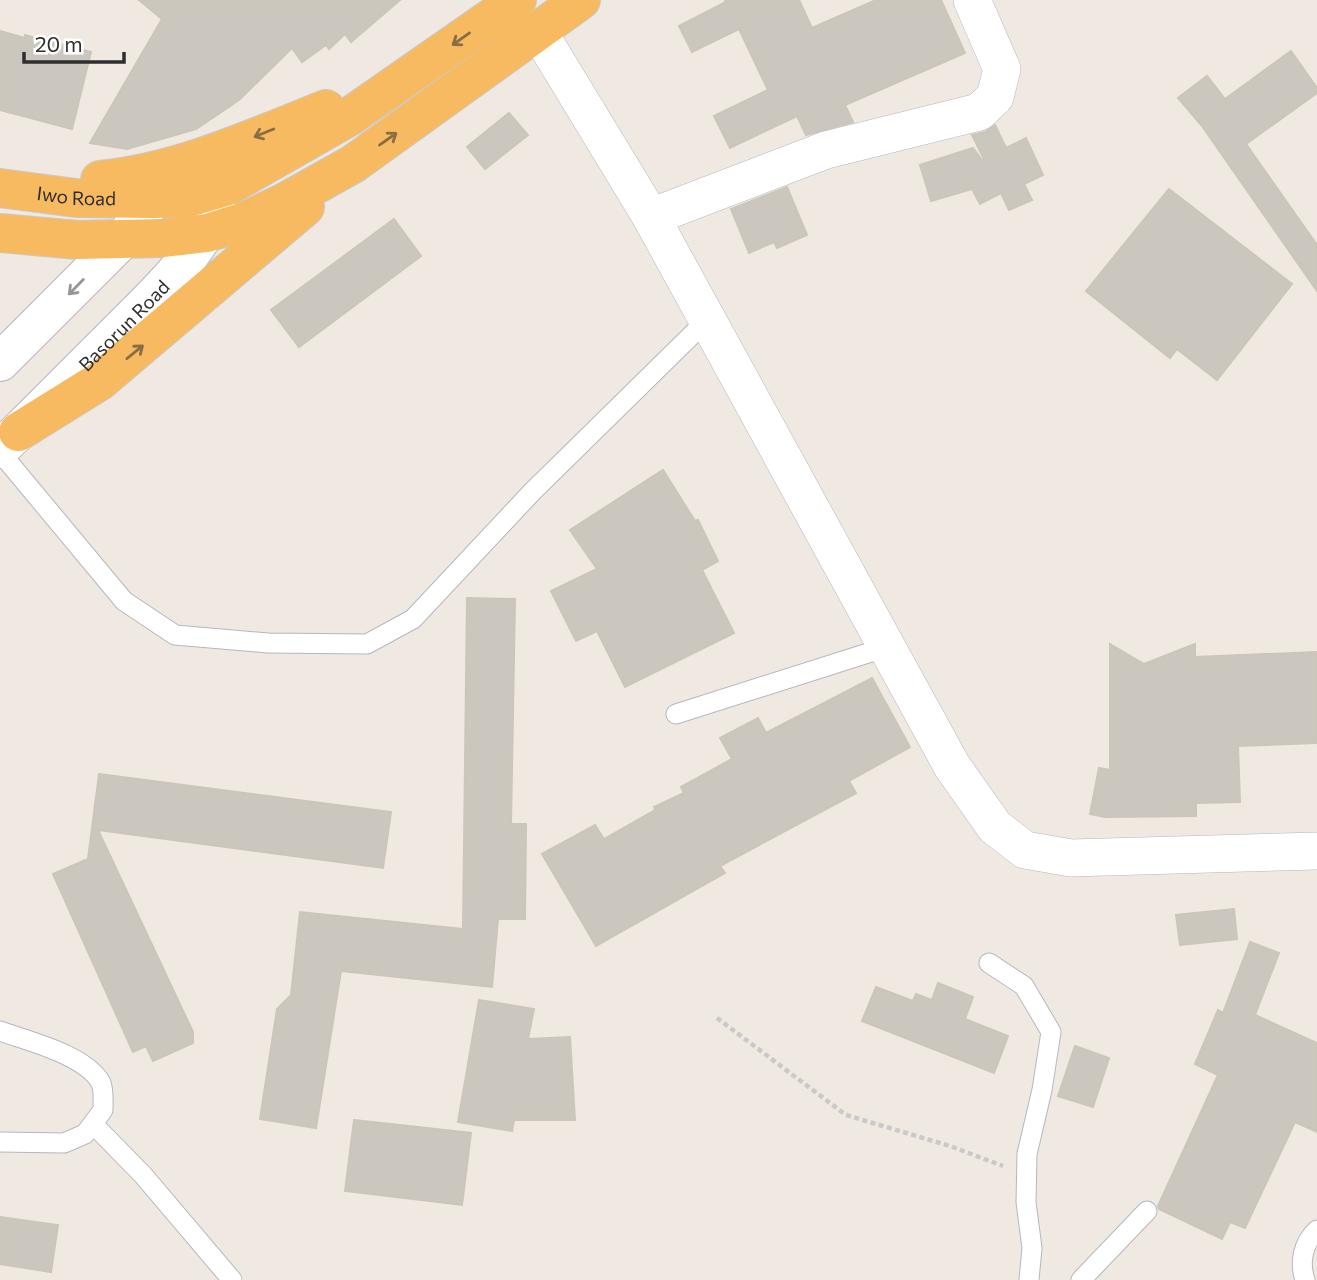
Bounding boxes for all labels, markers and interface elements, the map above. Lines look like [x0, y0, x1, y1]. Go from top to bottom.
scale bar [24, 21, 124, 65]
text: 20 m [35, 31, 83, 56]
one-way arrow [452, 32, 471, 46]
one-way arrow [254, 128, 276, 141]
one-way arrow [378, 132, 397, 146]
street label: Iwo Road [35, 181, 116, 210]
street label: Basorun Road [73, 275, 174, 376]
one-way arrow [67, 278, 84, 295]
one-way arrow [125, 344, 143, 360]

